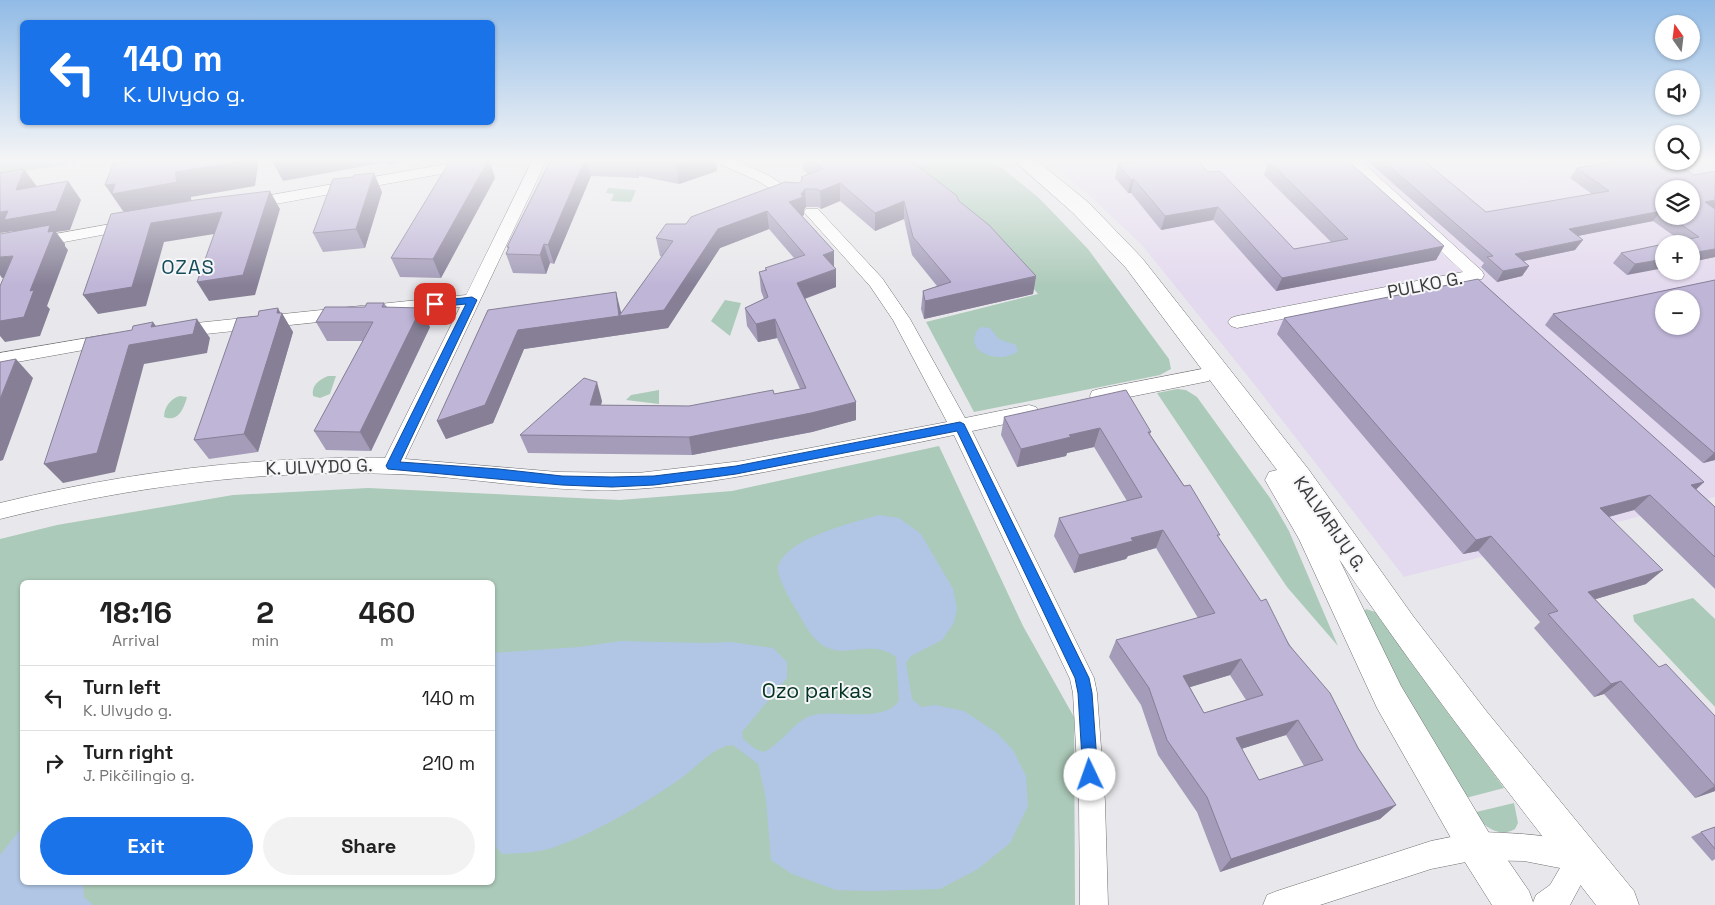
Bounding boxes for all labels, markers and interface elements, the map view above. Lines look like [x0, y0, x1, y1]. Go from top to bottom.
north arrow [1655, 15, 1700, 60]
map controls [1655, 15, 1700, 335]
text: 140 m [123, 37, 223, 81]
icon: left [40, 40, 105, 105]
button: sound [1655, 70, 1700, 115]
text: K. Ulvydo g. [123, 80, 245, 108]
button: search [1655, 125, 1700, 170]
button: layers [1655, 180, 1700, 225]
button: + [1655, 235, 1700, 280]
district label: OZAS [161, 254, 215, 280]
street label: PULKO G. [1385, 266, 1464, 303]
pin [414, 283, 456, 325]
icon: arrive [421, 290, 449, 318]
button: − [1655, 290, 1700, 335]
street label: K. ULVYDO G. [265, 453, 373, 480]
street label: KALVARIJŲ G. [1289, 471, 1372, 576]
text: 18:16 [99, 593, 172, 632]
text: 2 [256, 593, 274, 632]
text: 460 [358, 593, 416, 632]
text: Arrival [112, 630, 160, 651]
text: min [252, 630, 279, 651]
text: m [380, 630, 394, 651]
text: Turn left [83, 675, 161, 700]
park label: Ozo parkas [762, 677, 872, 704]
icon: left [40, 684, 68, 712]
text: 140 m [422, 686, 475, 711]
text: K. Ulvydo g. [83, 700, 172, 721]
text: Turn right [83, 740, 173, 765]
position arrow [1063, 748, 1115, 800]
icon: right [40, 749, 68, 777]
text: 210 m [422, 751, 475, 776]
text: J. Pikčilingio g. [83, 765, 195, 786]
button: Exit [40, 817, 253, 875]
button: Share [263, 817, 475, 875]

